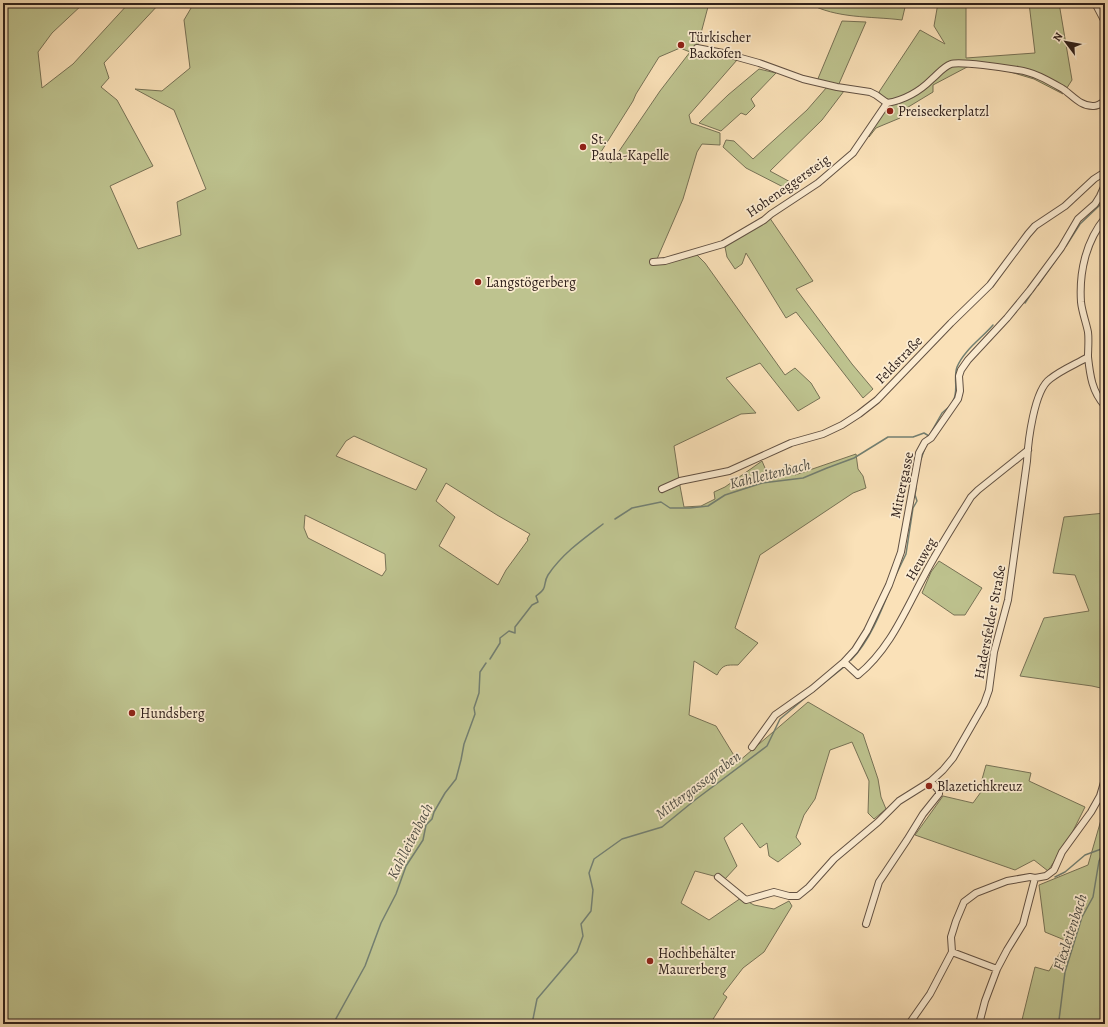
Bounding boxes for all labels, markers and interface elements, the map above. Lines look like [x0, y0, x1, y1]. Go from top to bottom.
north arrow [1046, 22, 1086, 62]
place label: Türkischer Backofen [689, 28, 751, 63]
text: N [1049, 30, 1066, 44]
marker: Türkischer Backofen [676, 40, 686, 50]
place label: Preiseckerplatzl [898, 102, 990, 121]
marker: Preiseckerplatzl [885, 106, 895, 116]
place label: St. Paula-Kapelle [591, 130, 669, 165]
marker: St. Paula-Kapelle [578, 142, 588, 152]
street label: Hoheneggersteig [742, 150, 834, 222]
place label: Langstögerberg [486, 273, 576, 292]
marker: Langstögerberg [473, 277, 483, 287]
street label: Feldstraße [871, 332, 927, 388]
street label: Mittergasse [886, 450, 918, 520]
water label: Kahlleitenbach [727, 454, 813, 494]
street label: Heuweg [901, 534, 941, 584]
street label: Hadersfelder Straße [970, 563, 1010, 681]
place label: Hundsberg [140, 704, 205, 723]
marker: Hundsberg [127, 708, 137, 718]
water label: Mittergassegraben [651, 746, 745, 824]
place label: Blazetichkreuz [937, 777, 1022, 796]
marker: Blazetichkreuz [924, 781, 934, 791]
water label: Kahlleitenbach [382, 800, 438, 882]
water label: Flexleitenbach [1048, 891, 1092, 973]
place label: Hochbehälter Maurerberg [658, 944, 736, 979]
marker: Hochbehälter Maurerberg [645, 956, 655, 966]

